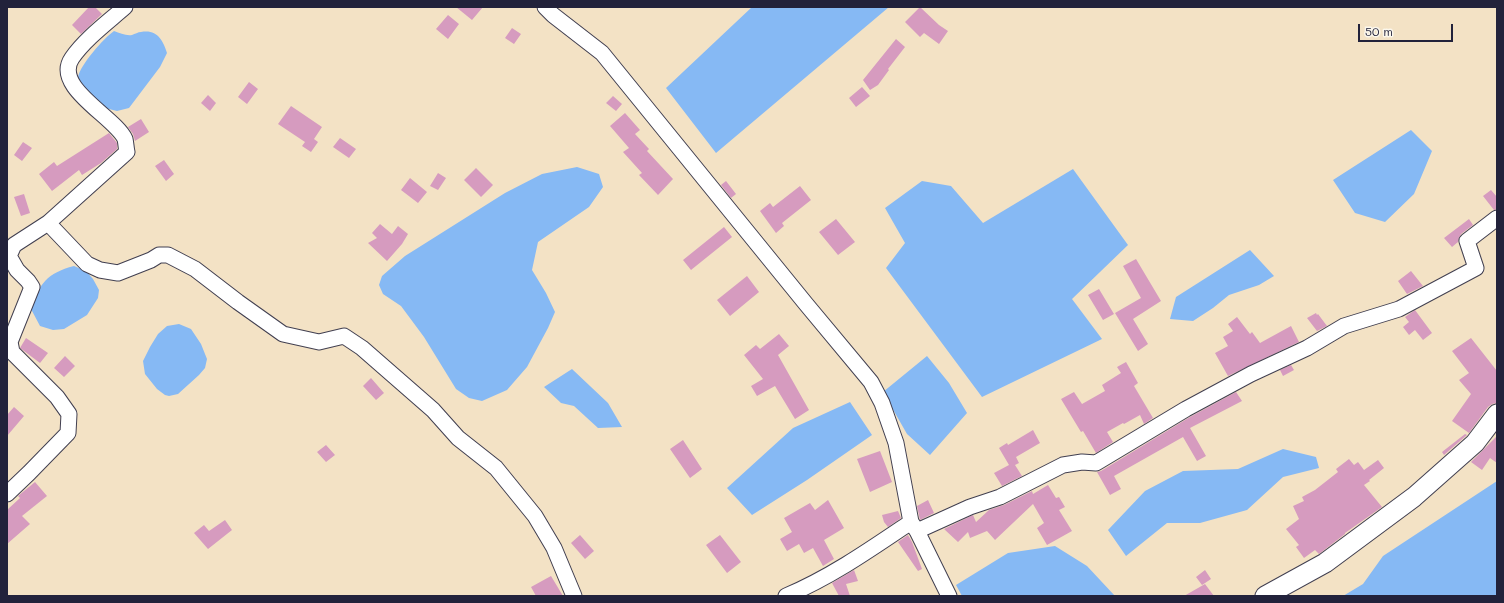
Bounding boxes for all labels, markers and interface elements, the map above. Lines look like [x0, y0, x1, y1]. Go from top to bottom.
scale bar [1360, 16, 1455, 42]
text: 50 m [1365, 23, 1393, 39]

